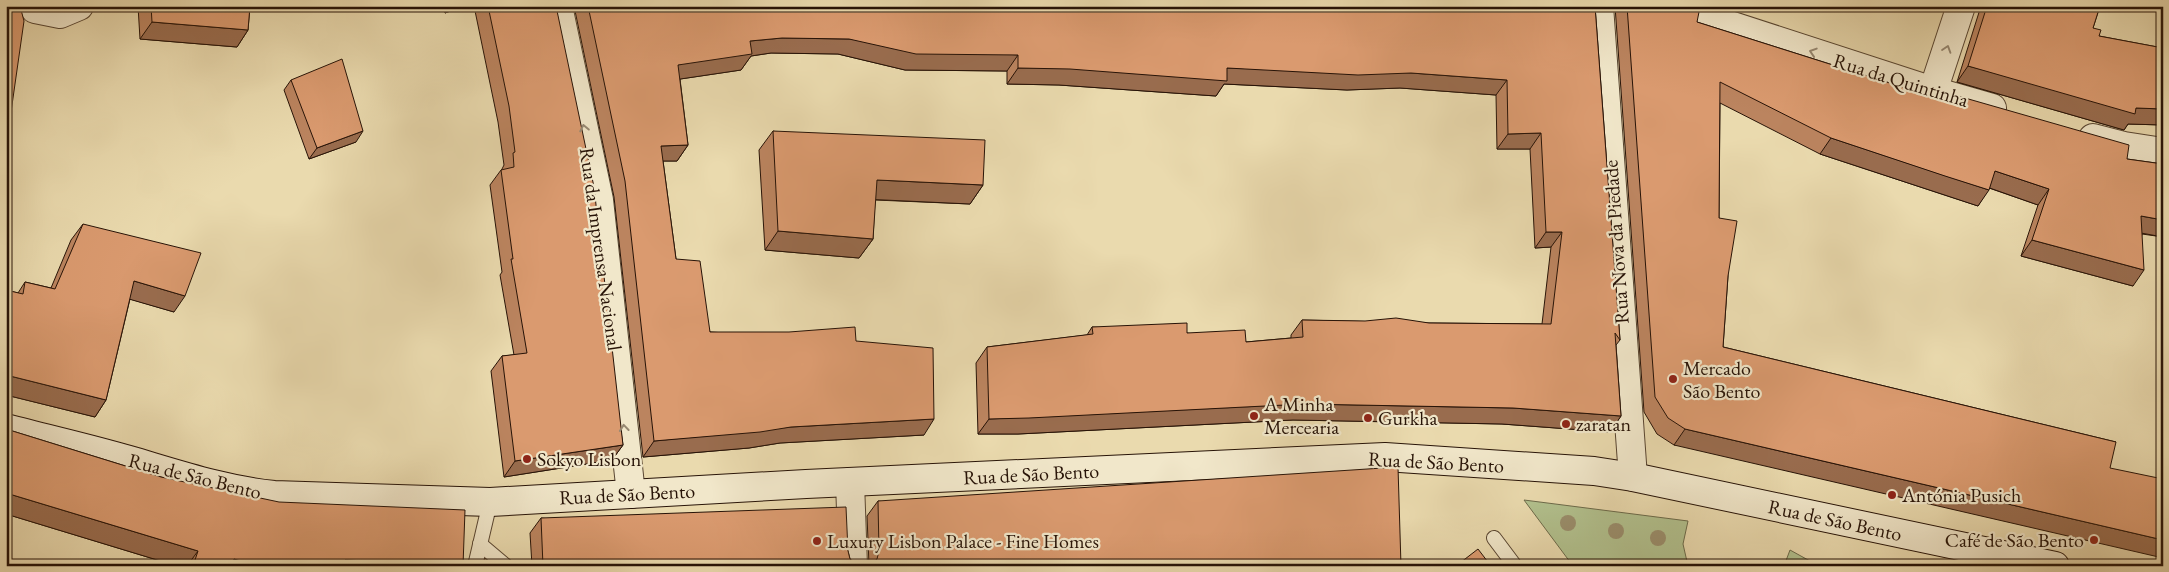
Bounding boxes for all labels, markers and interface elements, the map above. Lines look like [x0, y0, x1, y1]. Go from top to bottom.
one-way arrow [1941, 45, 1951, 53]
street label: Rua da Quintinha [1830, 47, 1972, 113]
one-way arrow [1810, 48, 1818, 58]
one-way arrow [579, 124, 589, 133]
street label: Rua da Imprensa Nacional [574, 146, 628, 353]
street label: Rua Nova da Piedade [1597, 159, 1635, 325]
place label: Mercado São Bento [1683, 355, 1761, 404]
marker: Mercado São Bento [1667, 373, 1679, 385]
place label: A Minha Mercearia [1263, 391, 1339, 440]
place label: Gurkha [1378, 405, 1437, 431]
marker: A Minha Mercearia [1248, 410, 1260, 422]
place label: zaratan [1576, 411, 1631, 437]
marker: Gurkha [1362, 412, 1374, 424]
marker: zaratan [1560, 418, 1572, 430]
one-way arrow [619, 424, 630, 432]
street label: Rua de São Bento [1367, 445, 1505, 479]
place label: Sokyo Lisbon [537, 446, 642, 472]
street label: Rua de São Bento [126, 447, 264, 505]
marker: Sokyo Lisbon [521, 453, 533, 465]
street label: Rua de São Bento [962, 457, 1100, 491]
street label: Rua de São Bento [558, 477, 696, 511]
place label: Antónia Pusich [1901, 482, 2021, 508]
marker: Antónia Pusich [1886, 489, 1898, 501]
street label: Rua de São Bento [1766, 493, 1904, 547]
place label: Café de São Bento [1945, 527, 2084, 553]
place label: Luxury Lisbon Palace - Fine Homes [827, 528, 1099, 554]
marker: Café de São Bento [2088, 534, 2100, 546]
marker: Luxury Lisbon Palace - Fine Homes [811, 535, 823, 547]

